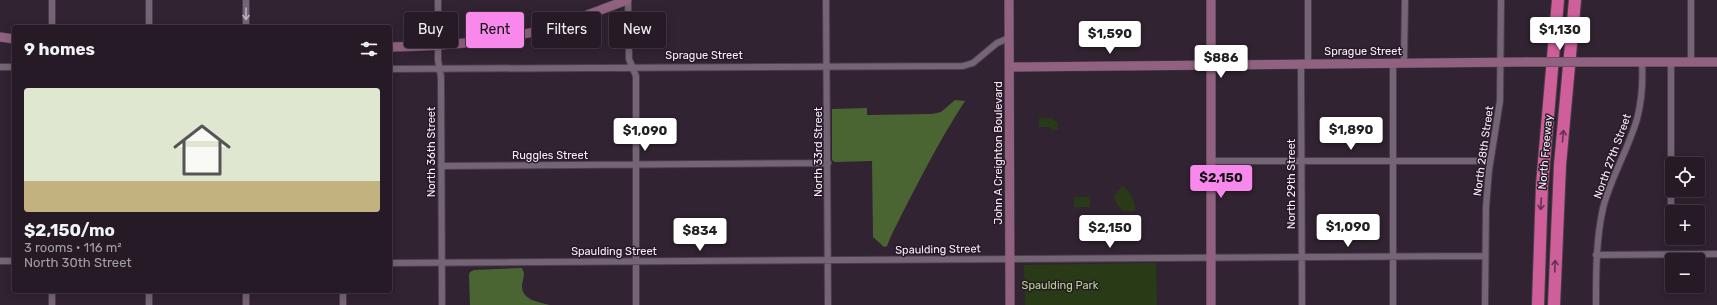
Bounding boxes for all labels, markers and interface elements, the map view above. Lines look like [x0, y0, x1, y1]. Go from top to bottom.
one-way arrow [242, 6, 250, 19]
chip: Buy [404, 12, 458, 48]
chip: Rent [466, 12, 524, 48]
chip: Filters [532, 12, 601, 48]
chip: New [609, 12, 666, 48]
pin: $1,130 [1527, 17, 1593, 51]
pin: $1,590 [1077, 21, 1143, 55]
text: $1,130 [1539, 22, 1581, 37]
text: $1,590 [1088, 26, 1132, 41]
icon: filters [358, 38, 380, 60]
text: 9 homes [24, 39, 95, 59]
pin: $886 [1197, 45, 1245, 79]
street label: Sprague Street [1324, 45, 1402, 58]
street label: Sprague Street [665, 49, 743, 62]
text: $886 [1204, 50, 1238, 65]
street label: John A Creighton Boulevard [992, 81, 1005, 225]
street label: North 28th Street [1471, 105, 1496, 197]
street label: North 36th Street [425, 106, 438, 197]
street label: North 33rd Street [812, 106, 825, 197]
street label: North 27th Street [1591, 111, 1634, 200]
icon: home [166, 114, 238, 186]
street label: North Freeway [1536, 114, 1555, 190]
pin: $1,890 [1318, 117, 1384, 151]
pin: $1,090 [612, 118, 678, 152]
text: $1,890 [1329, 122, 1373, 137]
text: $1,090 [623, 123, 667, 138]
one-way arrow [1559, 130, 1566, 143]
street label: North 29th Street [1285, 138, 1298, 229]
street label: Ruggles Street [512, 149, 589, 162]
map controls [1665, 157, 1705, 293]
button: locate [1665, 157, 1705, 197]
pin: $2,150 [1188, 165, 1254, 199]
text: $2,150 [1199, 170, 1243, 185]
one-way arrow [1537, 197, 1545, 210]
button: + [1665, 205, 1705, 245]
pin: $1,090 [1315, 214, 1381, 248]
pin: $2,150 [1077, 215, 1143, 249]
pin: $834 [676, 218, 724, 252]
text: $1,090 [1326, 219, 1370, 234]
text: $2,150/mo [24, 220, 115, 240]
text: $2,150 [1088, 220, 1132, 235]
text: $834 [683, 223, 717, 238]
text: 3 rooms · 116 m² [24, 240, 122, 255]
street label: Spaulding Street [895, 242, 982, 257]
street label: Spaulding Street [571, 245, 658, 258]
button: − [1665, 253, 1705, 293]
text: North 30th Street [24, 255, 131, 270]
one-way arrow [1551, 260, 1559, 273]
park label: Spaulding Park [1022, 279, 1099, 292]

